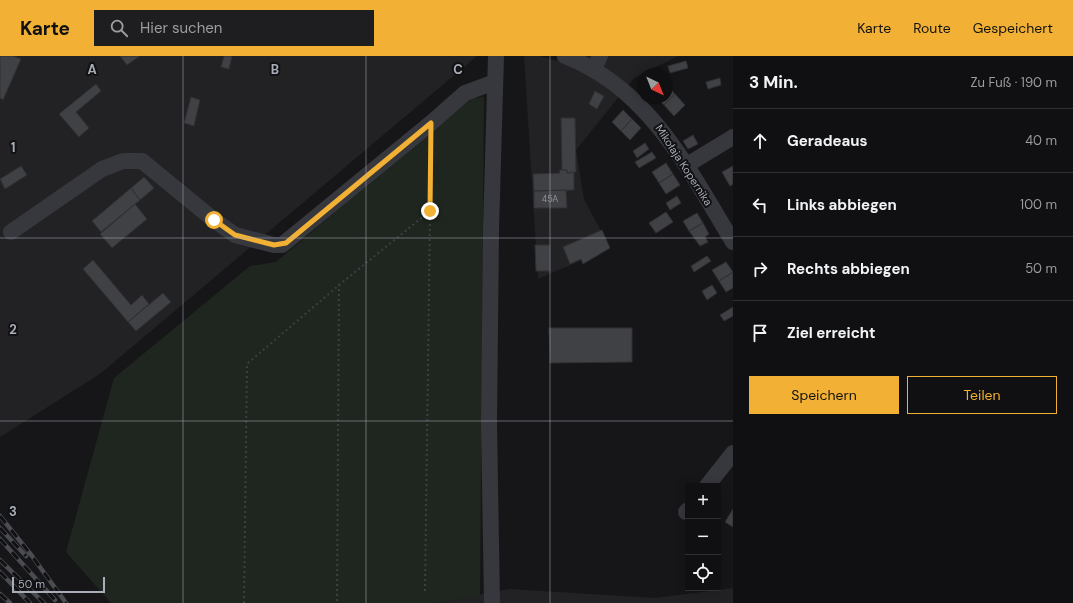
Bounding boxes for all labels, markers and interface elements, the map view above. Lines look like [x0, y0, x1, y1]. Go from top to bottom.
search box [94, 10, 374, 46]
text: Karte [20, 16, 70, 41]
icon: search [108, 17, 130, 39]
text: Hier suchen [140, 18, 222, 38]
text: Karte [857, 19, 891, 37]
text: Route [913, 19, 951, 37]
text: Gespeichert [973, 19, 1053, 37]
text: A [87, 61, 97, 78]
text: B [271, 61, 279, 78]
text: C [453, 61, 463, 78]
north arrow [637, 68, 673, 104]
text: 3 Min. [749, 71, 798, 93]
text: Zu Fuß · 190 m [970, 74, 1057, 91]
street label: Mikołaja Kopernika [652, 122, 716, 208]
icon: ahead [749, 130, 771, 152]
text: Geradeaus [787, 131, 868, 151]
text: 40 m [1025, 132, 1057, 149]
text: 1 [11, 139, 15, 156]
house number: 45A [542, 193, 558, 205]
icon: left [749, 194, 771, 216]
text: Links abbiegen [787, 195, 897, 215]
text: 100 m [1020, 196, 1057, 213]
route end [421, 202, 439, 220]
route start [205, 211, 223, 229]
icon: right [749, 258, 771, 280]
text: Rechts abbiegen [787, 259, 910, 279]
text: 50 m [1025, 260, 1057, 277]
text: 2 [9, 321, 17, 338]
icon: arrive [749, 322, 771, 344]
text: Ziel erreicht [787, 323, 876, 343]
button: Speichern [749, 376, 899, 414]
button: Teilen [907, 376, 1057, 414]
map controls [685, 483, 721, 591]
button: + [685, 483, 721, 519]
text: 3 [9, 503, 17, 520]
button: − [685, 519, 721, 555]
button: locate [685, 555, 721, 591]
scale bar [12, 575, 105, 594]
text: 50 m [18, 577, 45, 591]

